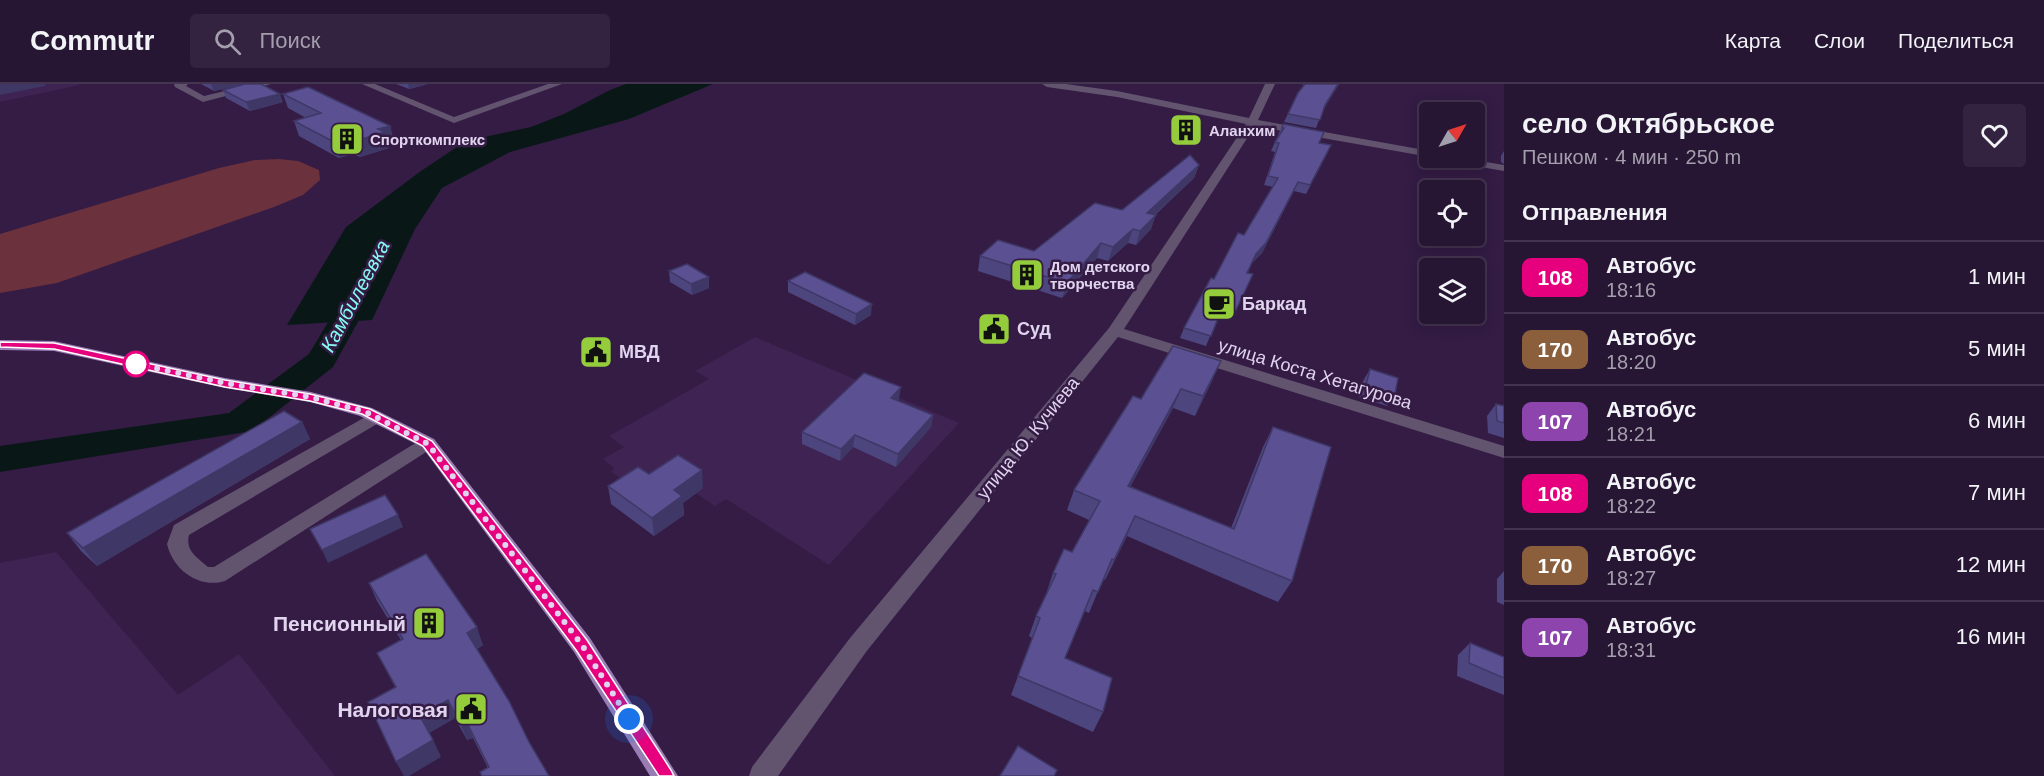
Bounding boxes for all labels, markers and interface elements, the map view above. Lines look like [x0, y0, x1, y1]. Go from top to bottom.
search box [190, 14, 610, 68]
text: Commutr [30, 25, 154, 56]
icon: search [211, 25, 244, 58]
text: Поиск [259, 28, 320, 53]
text: Карта [1725, 29, 1781, 52]
text: Слои [1814, 29, 1865, 52]
text: Поделиться [1898, 29, 2014, 52]
north arrow [1419, 102, 1485, 168]
map controls [1419, 102, 1485, 324]
button: heart [1963, 104, 2026, 167]
text: село Октябрьское [1522, 108, 1775, 139]
building icon: Аланхим [1168, 112, 1204, 148]
building icon: Спорткомплекс [329, 121, 365, 157]
place label: Аланхим [1209, 122, 1275, 139]
place label: Спорткомплекс [370, 131, 485, 148]
text: Пешком · 4 мин · 250 m [1522, 146, 1741, 168]
button: locate [1419, 180, 1485, 246]
text: Отправления [1522, 200, 1668, 225]
water label: Камбилеевка [316, 236, 394, 356]
text: Автобус [1606, 253, 1696, 278]
building icon: Дом детского творчества [1009, 257, 1045, 293]
place label: Дом детского творчества [1050, 258, 1150, 292]
button: layers [1419, 258, 1485, 324]
text: 1 мин [1968, 264, 2026, 289]
text: 108 [1537, 266, 1573, 289]
text: 18:16 [1606, 279, 1656, 301]
cafe icon: Баркад [1201, 286, 1237, 322]
place label: Баркад [1242, 294, 1307, 314]
public building icon: Суд [976, 311, 1012, 347]
place label: Суд [1017, 319, 1052, 339]
text: Автобус [1606, 325, 1696, 350]
public building icon: МВД [578, 334, 614, 370]
street label: улица Коста Хетагурова [1216, 335, 1415, 413]
text: 5 мин [1968, 336, 2026, 361]
text: 170 [1537, 338, 1573, 361]
place label: МВД [619, 342, 660, 362]
unlabelled marker [123, 351, 149, 377]
text: 18:20 [1606, 351, 1656, 373]
street label: улица Ю. Кучиева [973, 372, 1084, 503]
text: Автобус [1606, 397, 1696, 422]
text: 6 мин [1968, 408, 2026, 433]
text: 107 [1537, 410, 1573, 433]
text: 18:21 [1606, 423, 1656, 445]
text: Автобус [1606, 469, 1696, 494]
text: 7 мин [1968, 480, 2026, 505]
text: 108 [1537, 482, 1573, 505]
text: 18:22 [1606, 495, 1656, 517]
text: Автобус [1606, 541, 1696, 566]
text: 12 мин [1956, 552, 2026, 577]
text: 170 [1537, 554, 1573, 577]
text: 18:27 [1606, 567, 1656, 589]
building icon: Пенсионный [411, 605, 447, 641]
place label: Пенсионный [273, 612, 406, 635]
text: Автобус [1606, 613, 1696, 638]
text: 16 мин [1956, 624, 2026, 649]
text: 107 [1537, 626, 1573, 649]
text: 18:31 [1606, 639, 1656, 661]
public building icon: Налоговая [453, 691, 489, 727]
place label: Налоговая [337, 698, 448, 721]
your location [614, 704, 644, 734]

